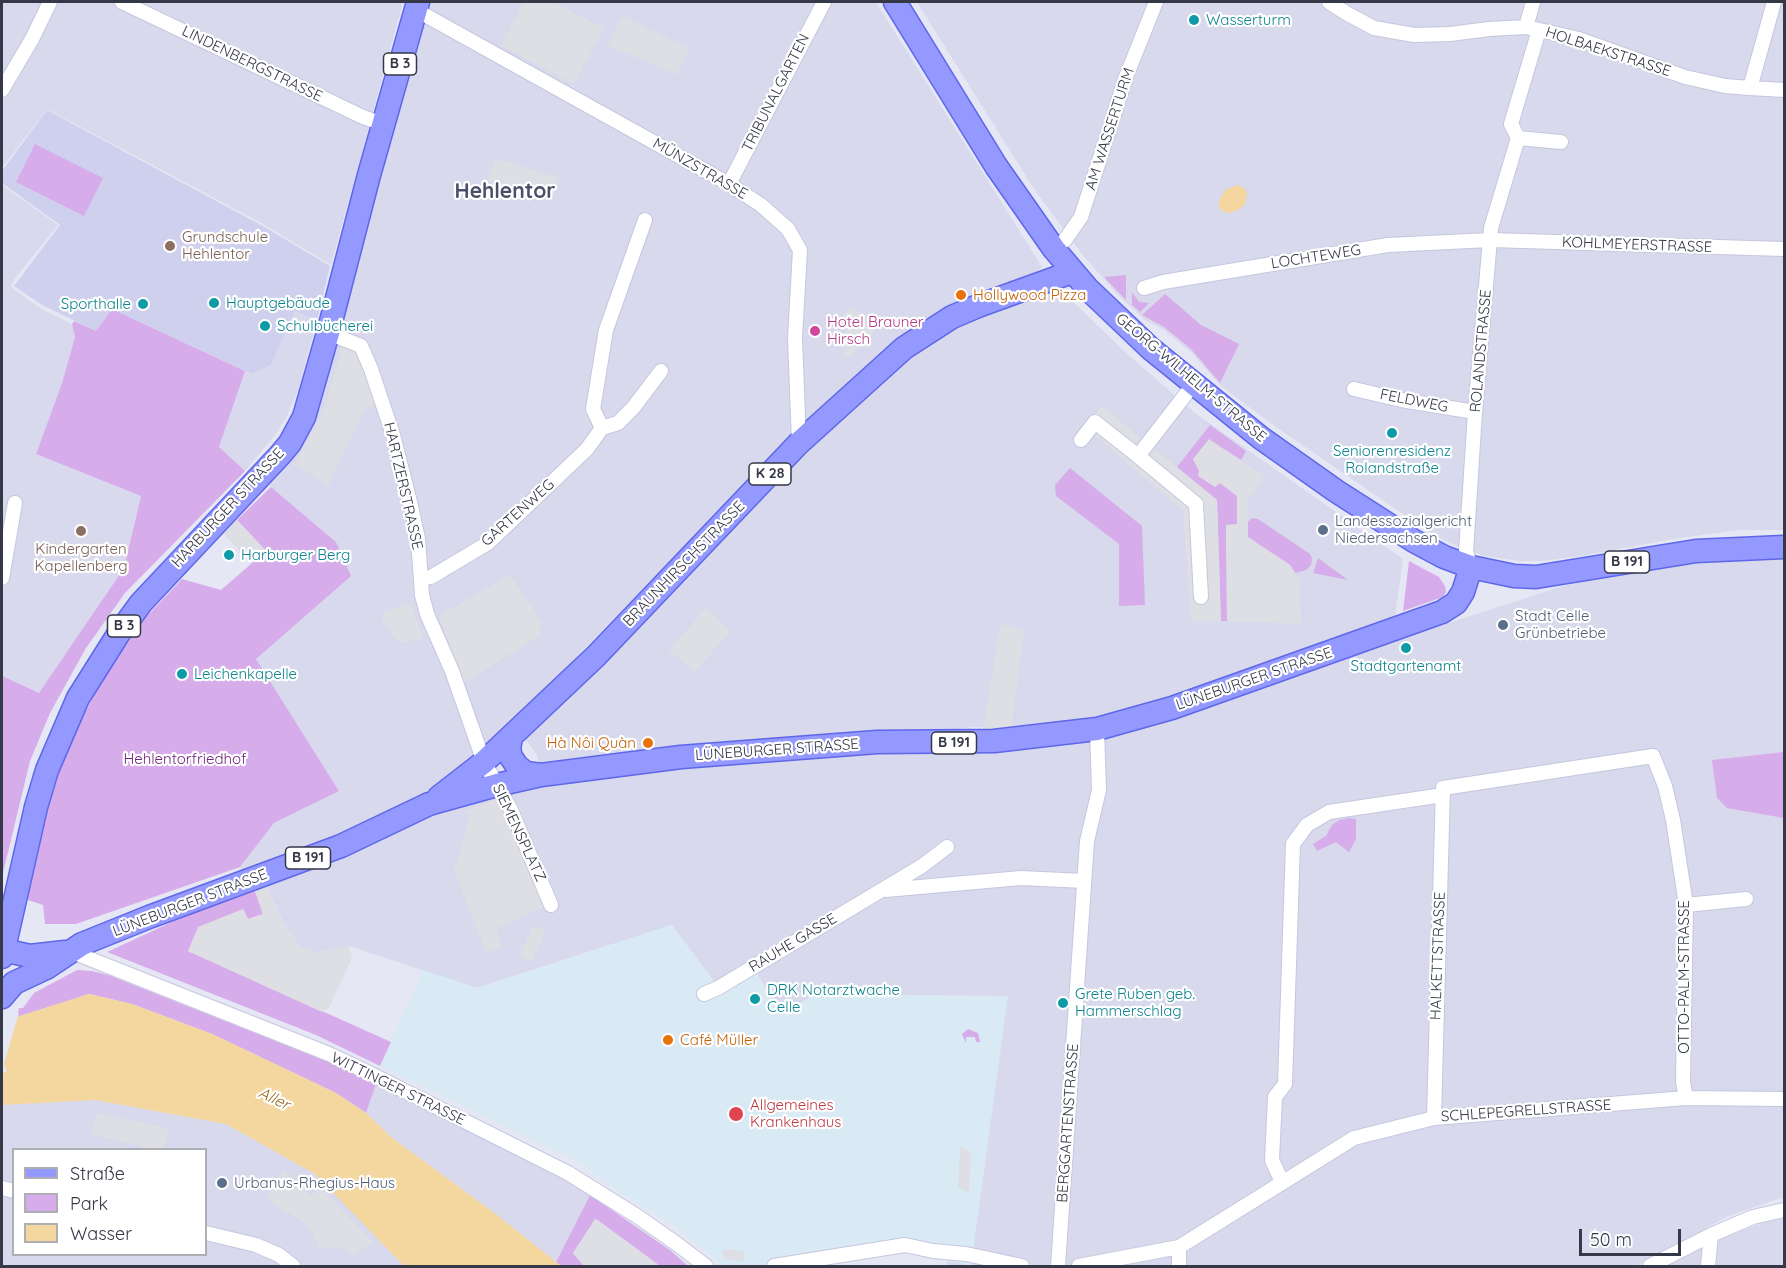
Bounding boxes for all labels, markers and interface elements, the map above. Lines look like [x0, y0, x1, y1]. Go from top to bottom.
place label: Wasserturm [1206, 11, 1291, 29]
marker: Wasserturm [1187, 13, 1201, 27]
street label: LINDENBERGSTRASSE [179, 22, 325, 106]
street label: HOLBAEKSTRASSE [1543, 23, 1673, 81]
street label: TRIBUNALGARTEN [738, 31, 814, 155]
road number: B 3 [384, 53, 416, 75]
street label: AM WASSERTURM [1082, 66, 1138, 192]
street label: MÜNZSTRASSE [649, 135, 751, 203]
district label: Hehlentor [455, 179, 555, 205]
place label: Grundschule Hehlentor [182, 228, 268, 263]
street label: KOHLMEYERSTRASSE [1562, 233, 1712, 257]
marker: Grundschule Hehlentor [163, 239, 177, 253]
street label: LOCHTEWEG [1270, 241, 1362, 273]
place label: Hollywood Pizza [973, 286, 1086, 304]
marker: Hollywood Pizza [954, 288, 968, 302]
street label: ROLANDSTRASSE [1467, 289, 1495, 413]
place label: Hauptgebäude [226, 294, 330, 312]
place label: Sporthalle [61, 295, 131, 313]
marker: Hauptgebäude [207, 296, 221, 310]
marker: Sporthalle [136, 297, 150, 311]
street label: GEORG-WILHELM-STRASSE [1112, 310, 1270, 446]
place label: Hotel Brauner Hirsch [827, 313, 924, 348]
place label: Schulbücherei [277, 317, 373, 335]
marker: Schulbücherei [258, 319, 272, 333]
marker: Hotel Brauner Hirsch [808, 324, 822, 338]
street label: FELDWEG [1378, 386, 1450, 416]
street label: HARTZERSTRASSE [380, 421, 426, 551]
marker: Seniorenresidenz Rolandstraße [1385, 426, 1399, 440]
place label: Seniorenresidenz Rolandstraße [1333, 442, 1451, 477]
street label: HARBURGER STRASSE [168, 445, 288, 571]
road number: K 28 [749, 463, 791, 485]
street label: GARTENWEG [478, 476, 558, 550]
street label: BRAUNHIRSCHSTRASSE [619, 498, 749, 630]
place label: Landessozialgericht Niedersachsen [1335, 512, 1472, 547]
marker: Landessozialgericht Niedersachsen [1316, 523, 1330, 537]
marker: Kindergarten Kapellenberg [74, 524, 88, 538]
place label: Kindergarten Kapellenberg [34, 540, 128, 575]
place label: Harburger Berg [241, 546, 350, 564]
marker: Harburger Berg [222, 548, 236, 562]
road number: B 191 [1604, 551, 1650, 573]
place label: Stadt Celle Grünbetriebe [1515, 607, 1606, 642]
road number: B 3 [108, 615, 140, 637]
marker: Stadt Celle Grünbetriebe [1496, 618, 1510, 632]
marker: Stadtgartenamt [1399, 641, 1413, 655]
street label: LÜNEBURGER STRASSE [1174, 644, 1334, 714]
place label: Stadtgartenamt [1351, 657, 1461, 675]
place label: Leichenkapelle [194, 665, 297, 683]
marker: Leichenkapelle [175, 667, 189, 681]
road number: B 191 [932, 732, 976, 754]
place label: Hà Nôi Quàn [547, 734, 636, 752]
street label: LÜNEBURGER STRASSE [695, 735, 859, 765]
marker: Hà Nôi Quàn [641, 736, 655, 750]
park label: Hehlentorfriedhof [123, 750, 247, 768]
street label: SIEMENSPLATZ [489, 781, 549, 885]
road number: B 191 [286, 847, 330, 869]
street label: LÜNEBURGER STRASSE [110, 865, 270, 941]
street label: HALKETTSTRASSE [1427, 892, 1449, 1020]
street label: OTTO-PALM-STRASSE [1675, 900, 1693, 1054]
street label: RAUHE GASSE [746, 910, 840, 976]
place label: DRK Notarztwache Celle [767, 981, 900, 1016]
place label: Grete Ruben geb. Hammerschlag [1075, 985, 1195, 1020]
marker: DRK Notarztwache Celle [748, 992, 762, 1006]
marker: Grete Ruben geb. Hammerschlag [1056, 996, 1070, 1010]
place label: Café Müller [680, 1031, 758, 1049]
marker: Café Müller [661, 1033, 675, 1047]
street label: BERGGARTENSTRASSE [1053, 1043, 1083, 1203]
street label: WITTINGER STRASSE [328, 1049, 468, 1129]
water label: Aller [255, 1083, 293, 1115]
place label: Allgemeines Krankenhaus [750, 1096, 841, 1131]
street label: SCHLEPEGRELLSTRASSE [1440, 1096, 1612, 1126]
marker: Allgemeines Krankenhaus [727, 1105, 745, 1123]
legend [12, 1148, 207, 1256]
text: Straße [70, 1162, 125, 1185]
place label: Urbanus-Rhegius-Haus [234, 1174, 395, 1192]
marker: Urbanus-Rhegius-Haus [215, 1176, 229, 1190]
text: Park [70, 1192, 108, 1215]
scale bar [1582, 1217, 1684, 1255]
text: Wasser [70, 1222, 132, 1245]
text: 50 m [1590, 1228, 1632, 1251]

